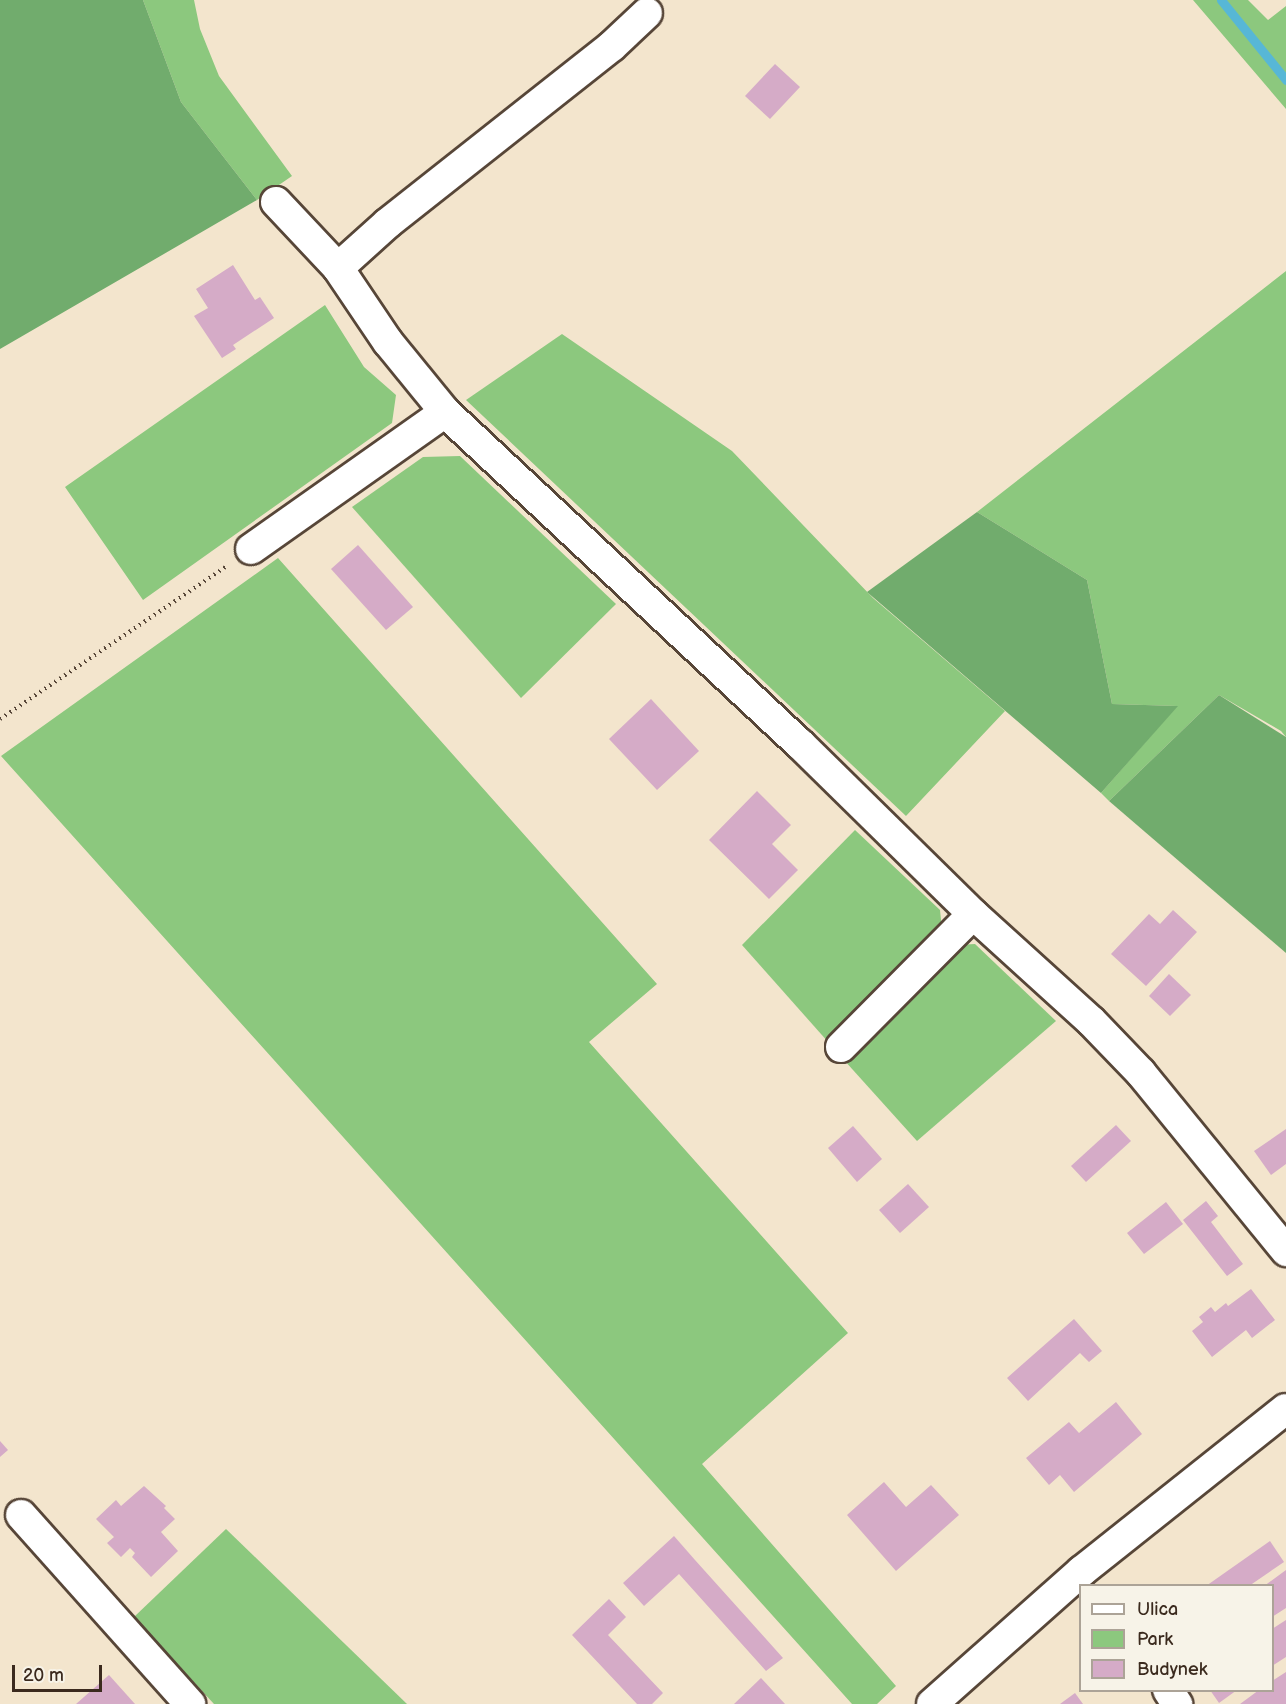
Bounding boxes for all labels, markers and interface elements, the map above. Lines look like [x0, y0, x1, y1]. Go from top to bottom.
legend [1079, 1584, 1274, 1692]
text: Ulica [1137, 1599, 1178, 1620]
text: Park [1137, 1629, 1173, 1650]
scale bar [15, 1653, 105, 1691]
text: Budynek [1137, 1659, 1207, 1680]
text: 20 m [23, 1665, 64, 1686]

